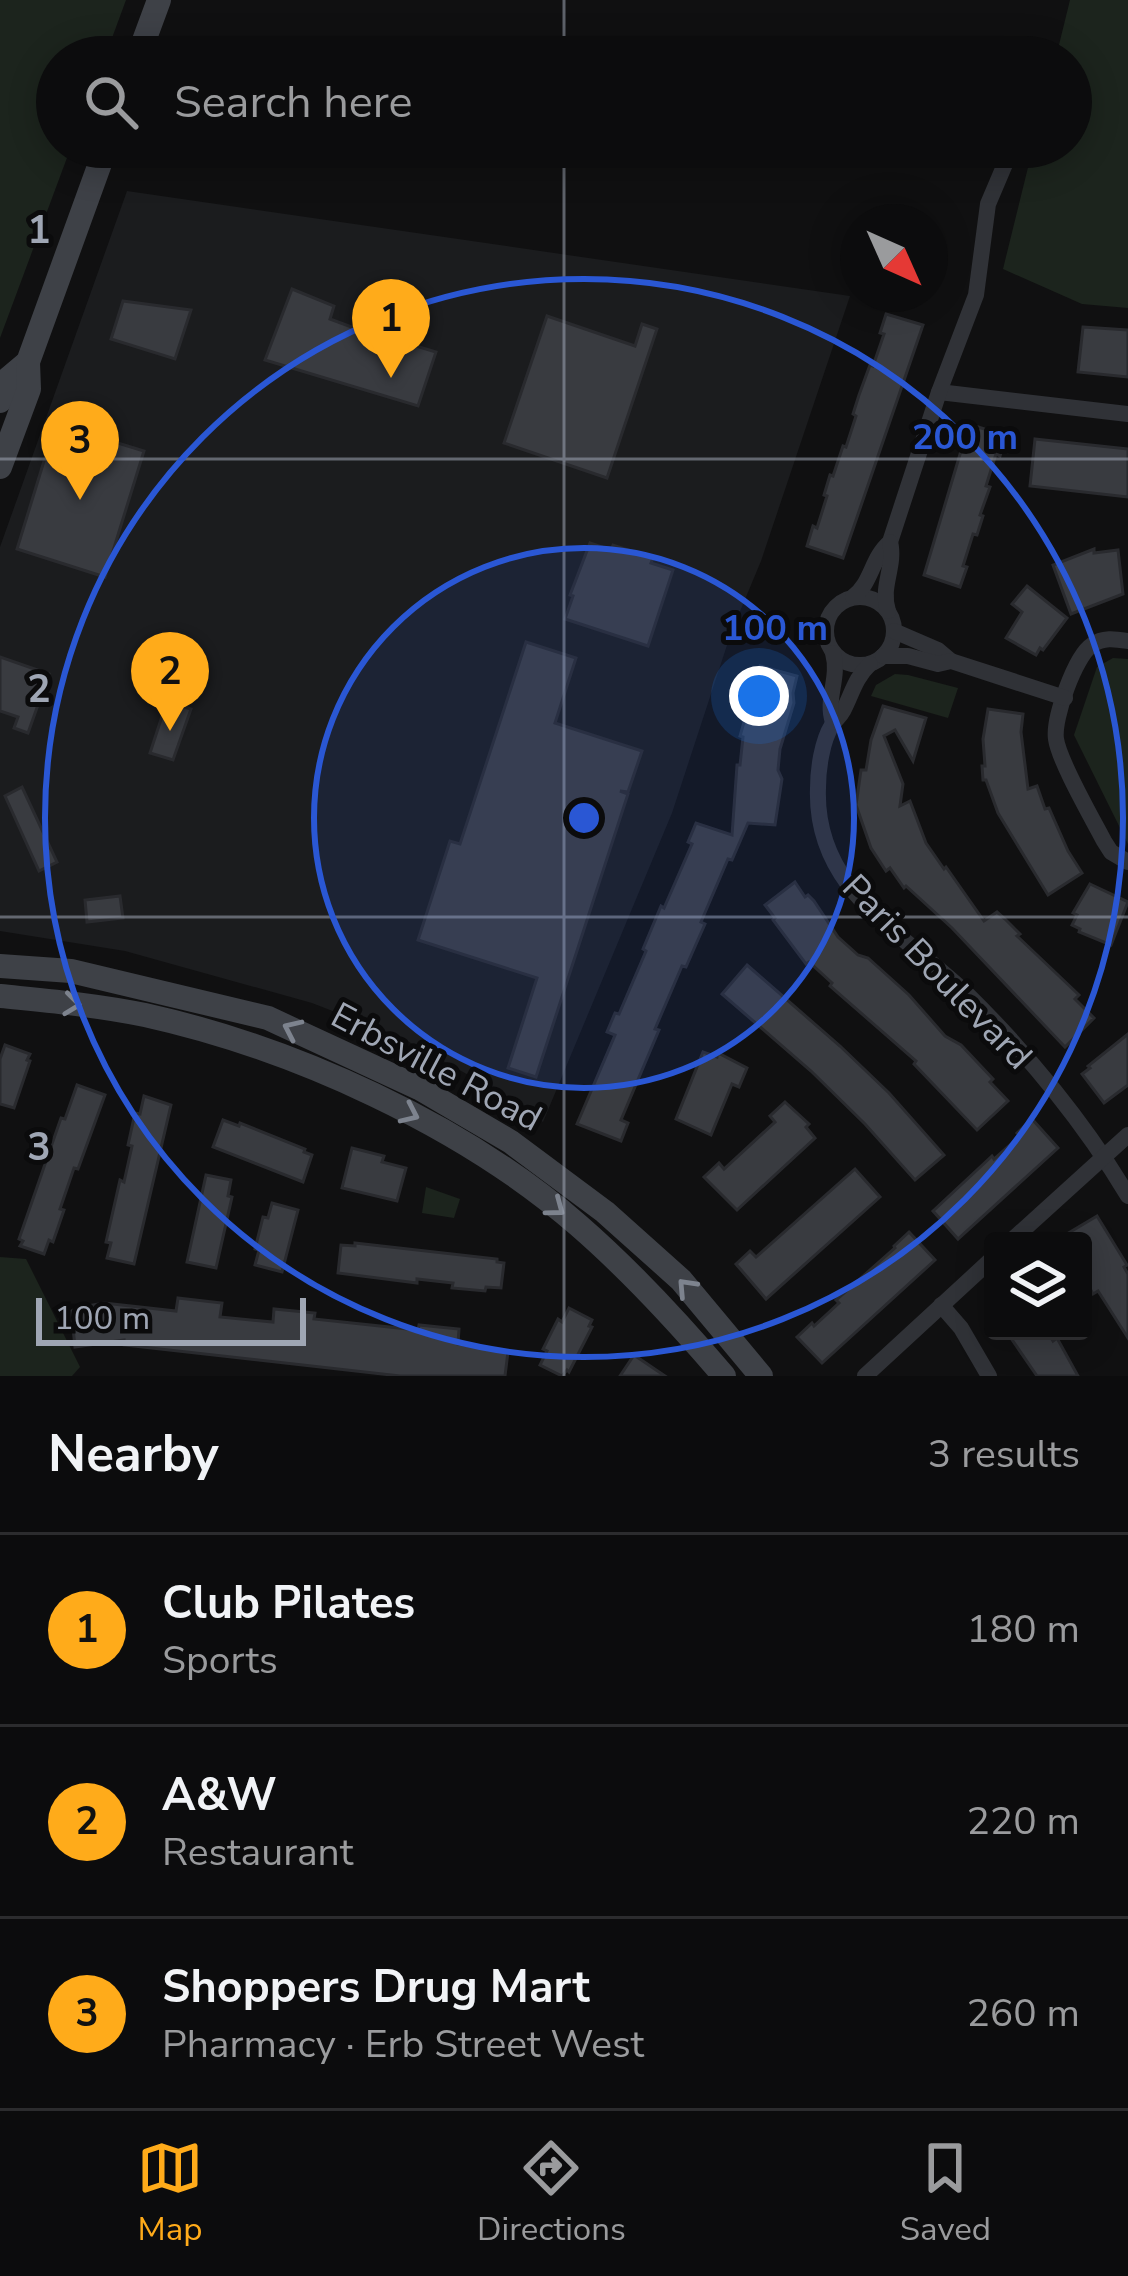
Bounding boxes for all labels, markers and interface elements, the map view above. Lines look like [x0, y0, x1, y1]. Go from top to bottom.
search box [36, 36, 1092, 168]
icon: search [78, 69, 144, 135]
text: Search here [174, 72, 413, 133]
text: 1 [27, 204, 51, 257]
north arrow [840, 204, 948, 312]
pin: 1 [352, 279, 430, 378]
pin: 3 [41, 401, 119, 500]
text: 200 m [912, 413, 1018, 462]
text: 100 m [722, 604, 828, 653]
pin: 2 [131, 632, 209, 731]
text: 2 [27, 663, 51, 716]
your location [729, 666, 789, 726]
centre of rings [563, 797, 605, 839]
street label: Paris Boulevard [831, 864, 1043, 1080]
one-way arrow [62, 990, 82, 1016]
street label: Erbsville Road [322, 991, 550, 1143]
one-way arrow [283, 1020, 304, 1044]
one-way arrow [398, 1100, 419, 1123]
text: 3 [27, 1121, 51, 1174]
one-way arrow [543, 1194, 564, 1216]
map controls [984, 1232, 1092, 1340]
button: layers [984, 1232, 1092, 1340]
one-way arrow [679, 1279, 700, 1300]
scale bar [36, 1292, 306, 1345]
text: 100 m [54, 1296, 150, 1341]
text: Nearby [48, 1419, 219, 1489]
text: 3 results [928, 1428, 1080, 1481]
text: Club Pilates [162, 1573, 415, 1634]
text: 1 [75, 1603, 99, 1656]
text: 180 m [966, 1603, 1080, 1656]
text: Sports [162, 1634, 278, 1687]
text: A&W [162, 1765, 277, 1826]
text: 2 [75, 1795, 99, 1848]
text: 220 m [966, 1795, 1080, 1848]
text: Restaurant [162, 1826, 353, 1879]
text: Shoppers Drug Mart [162, 1957, 590, 2018]
text: 3 [75, 1987, 99, 2040]
text: 260 m [966, 1987, 1080, 2040]
text: Pharmacy · Erb Street West [162, 2018, 644, 2071]
tab: Map [137, 2135, 203, 2252]
tab: Directions [477, 2135, 626, 2252]
tab: Saved [900, 2135, 991, 2252]

